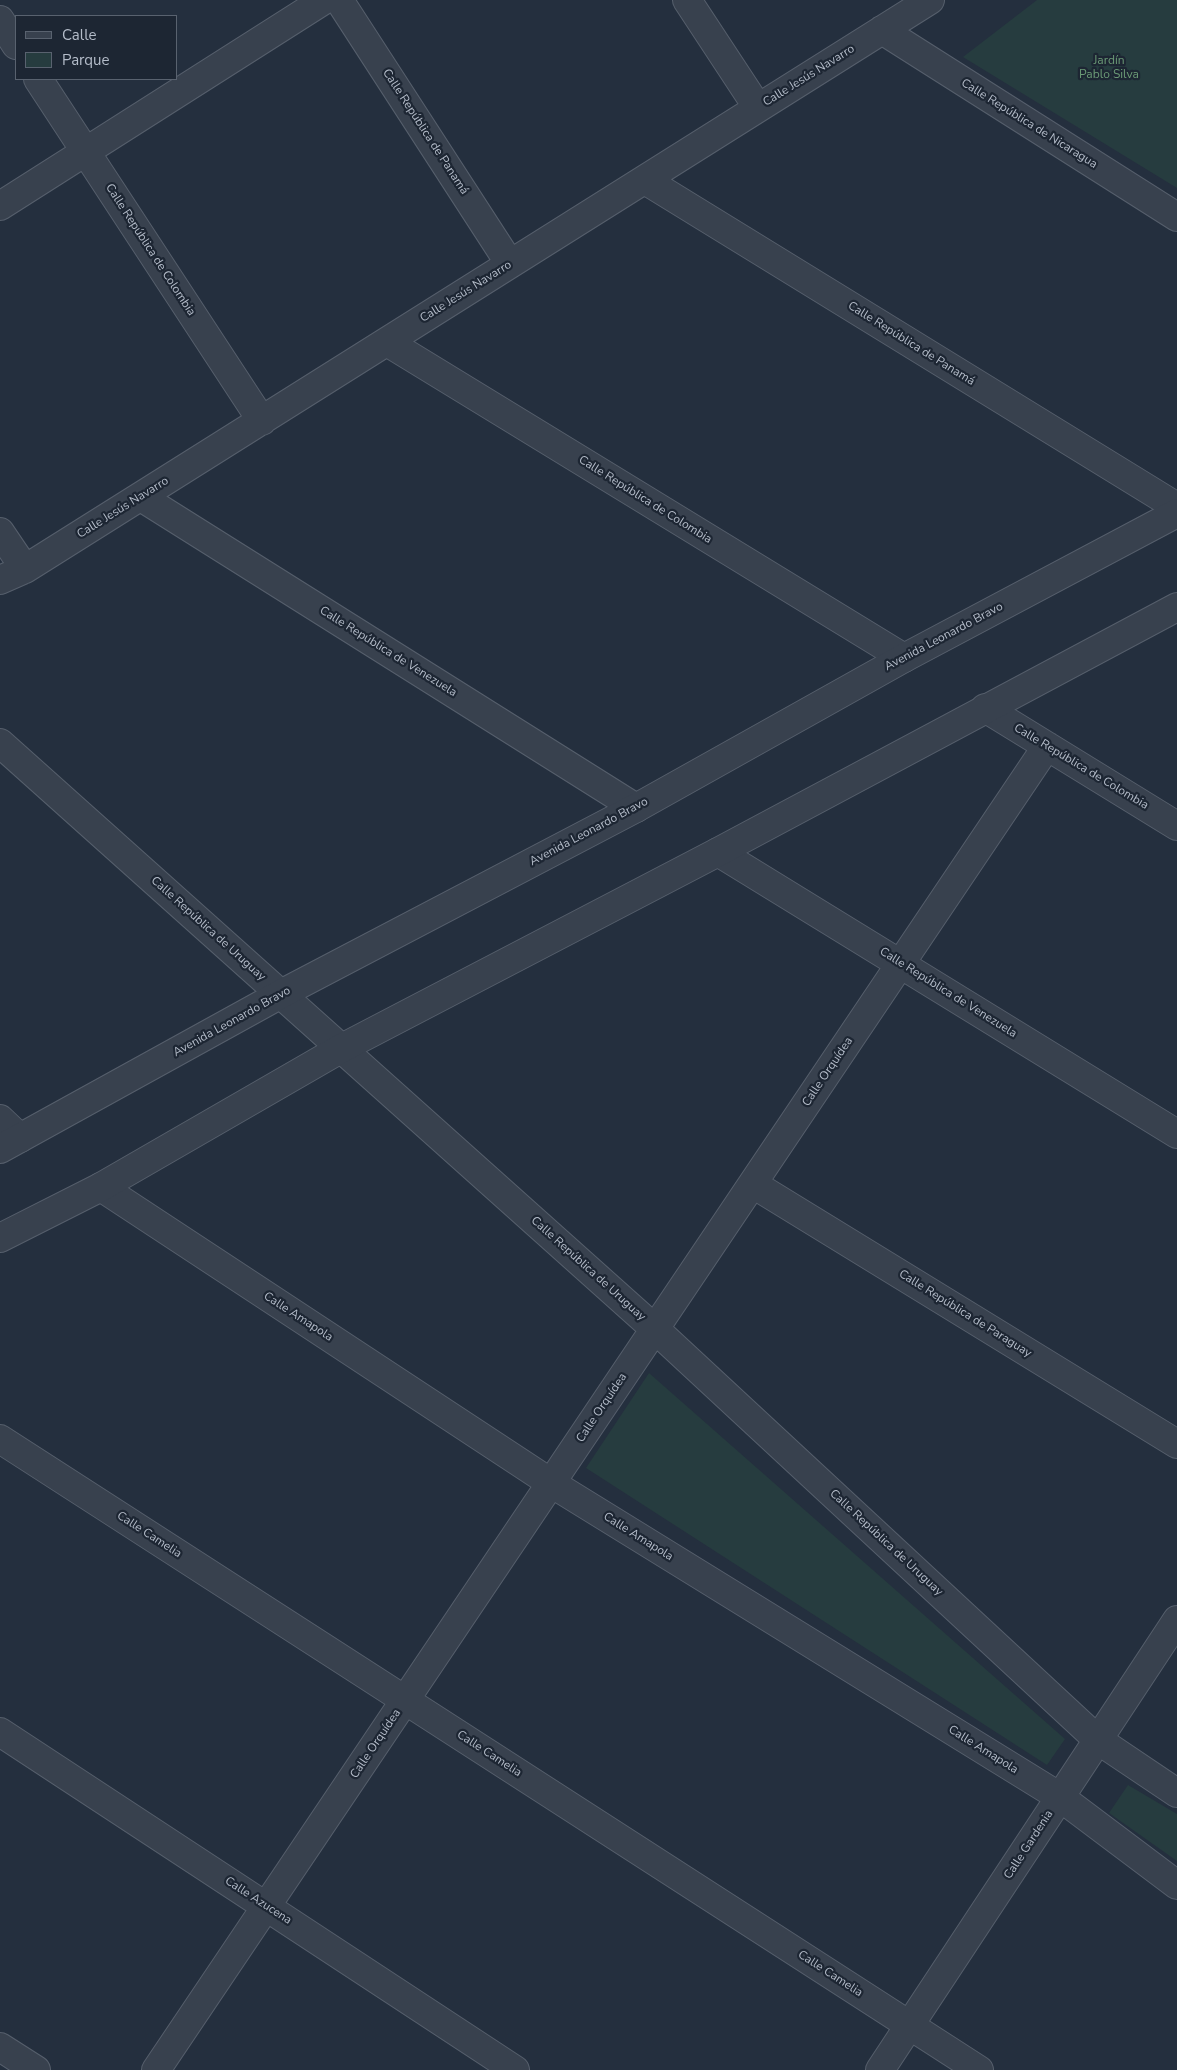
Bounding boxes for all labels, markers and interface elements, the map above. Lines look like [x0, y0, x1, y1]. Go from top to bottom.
legend [15, 15, 178, 80]
text: Calle [62, 25, 97, 45]
street label: Calle Jesús Navarro [761, 42, 857, 110]
text: Parque [62, 50, 110, 70]
park label: Jardín Pablo Silva [1079, 54, 1139, 82]
street label: Calle República de Panamá [379, 66, 471, 198]
street label: Calle República de Nicaragua [958, 76, 1100, 172]
street label: Calle República de Colombia [102, 181, 198, 319]
street label: Calle Jesús Navarro [418, 258, 514, 326]
street label: Calle República de Panamá [845, 299, 977, 389]
street label: Calle República de Colombia [576, 453, 714, 547]
street label: Calle Jesús Navarro [75, 474, 171, 542]
street label: Avenida Leonardo Bravo [882, 600, 1006, 674]
street label: Calle República de Venezuela [317, 604, 459, 700]
street label: Calle República de Colombia [1011, 721, 1151, 813]
street label: Avenida Leonardo Bravo [527, 795, 651, 869]
street label: Calle República de Uruguay [148, 874, 268, 984]
street label: Calle República de Venezuela [877, 945, 1019, 1041]
street label: Avenida Leonardo Bravo [171, 984, 293, 1060]
street label: Calle Orquídea [800, 1035, 856, 1109]
street label: Calle República de Uruguay [528, 1214, 648, 1324]
street label: Calle República de Paraguay [896, 1267, 1034, 1361]
street label: Calle Amapola [261, 1289, 335, 1345]
street label: Calle Orquídea [574, 1371, 630, 1445]
street label: Calle República de Uruguay [826, 1487, 946, 1599]
street label: Calle Camelia [114, 1509, 184, 1561]
street label: Calle Amapola [600, 1510, 676, 1564]
street label: Calle Orquídea [348, 1707, 404, 1781]
street label: Calle Amapola [945, 1723, 1021, 1777]
street label: Calle Camelia [454, 1728, 524, 1780]
street label: Calle Gardenia [1001, 1808, 1057, 1882]
street label: Calle Azucena [222, 1874, 294, 1928]
street label: Calle Camelia [795, 1948, 865, 2000]

